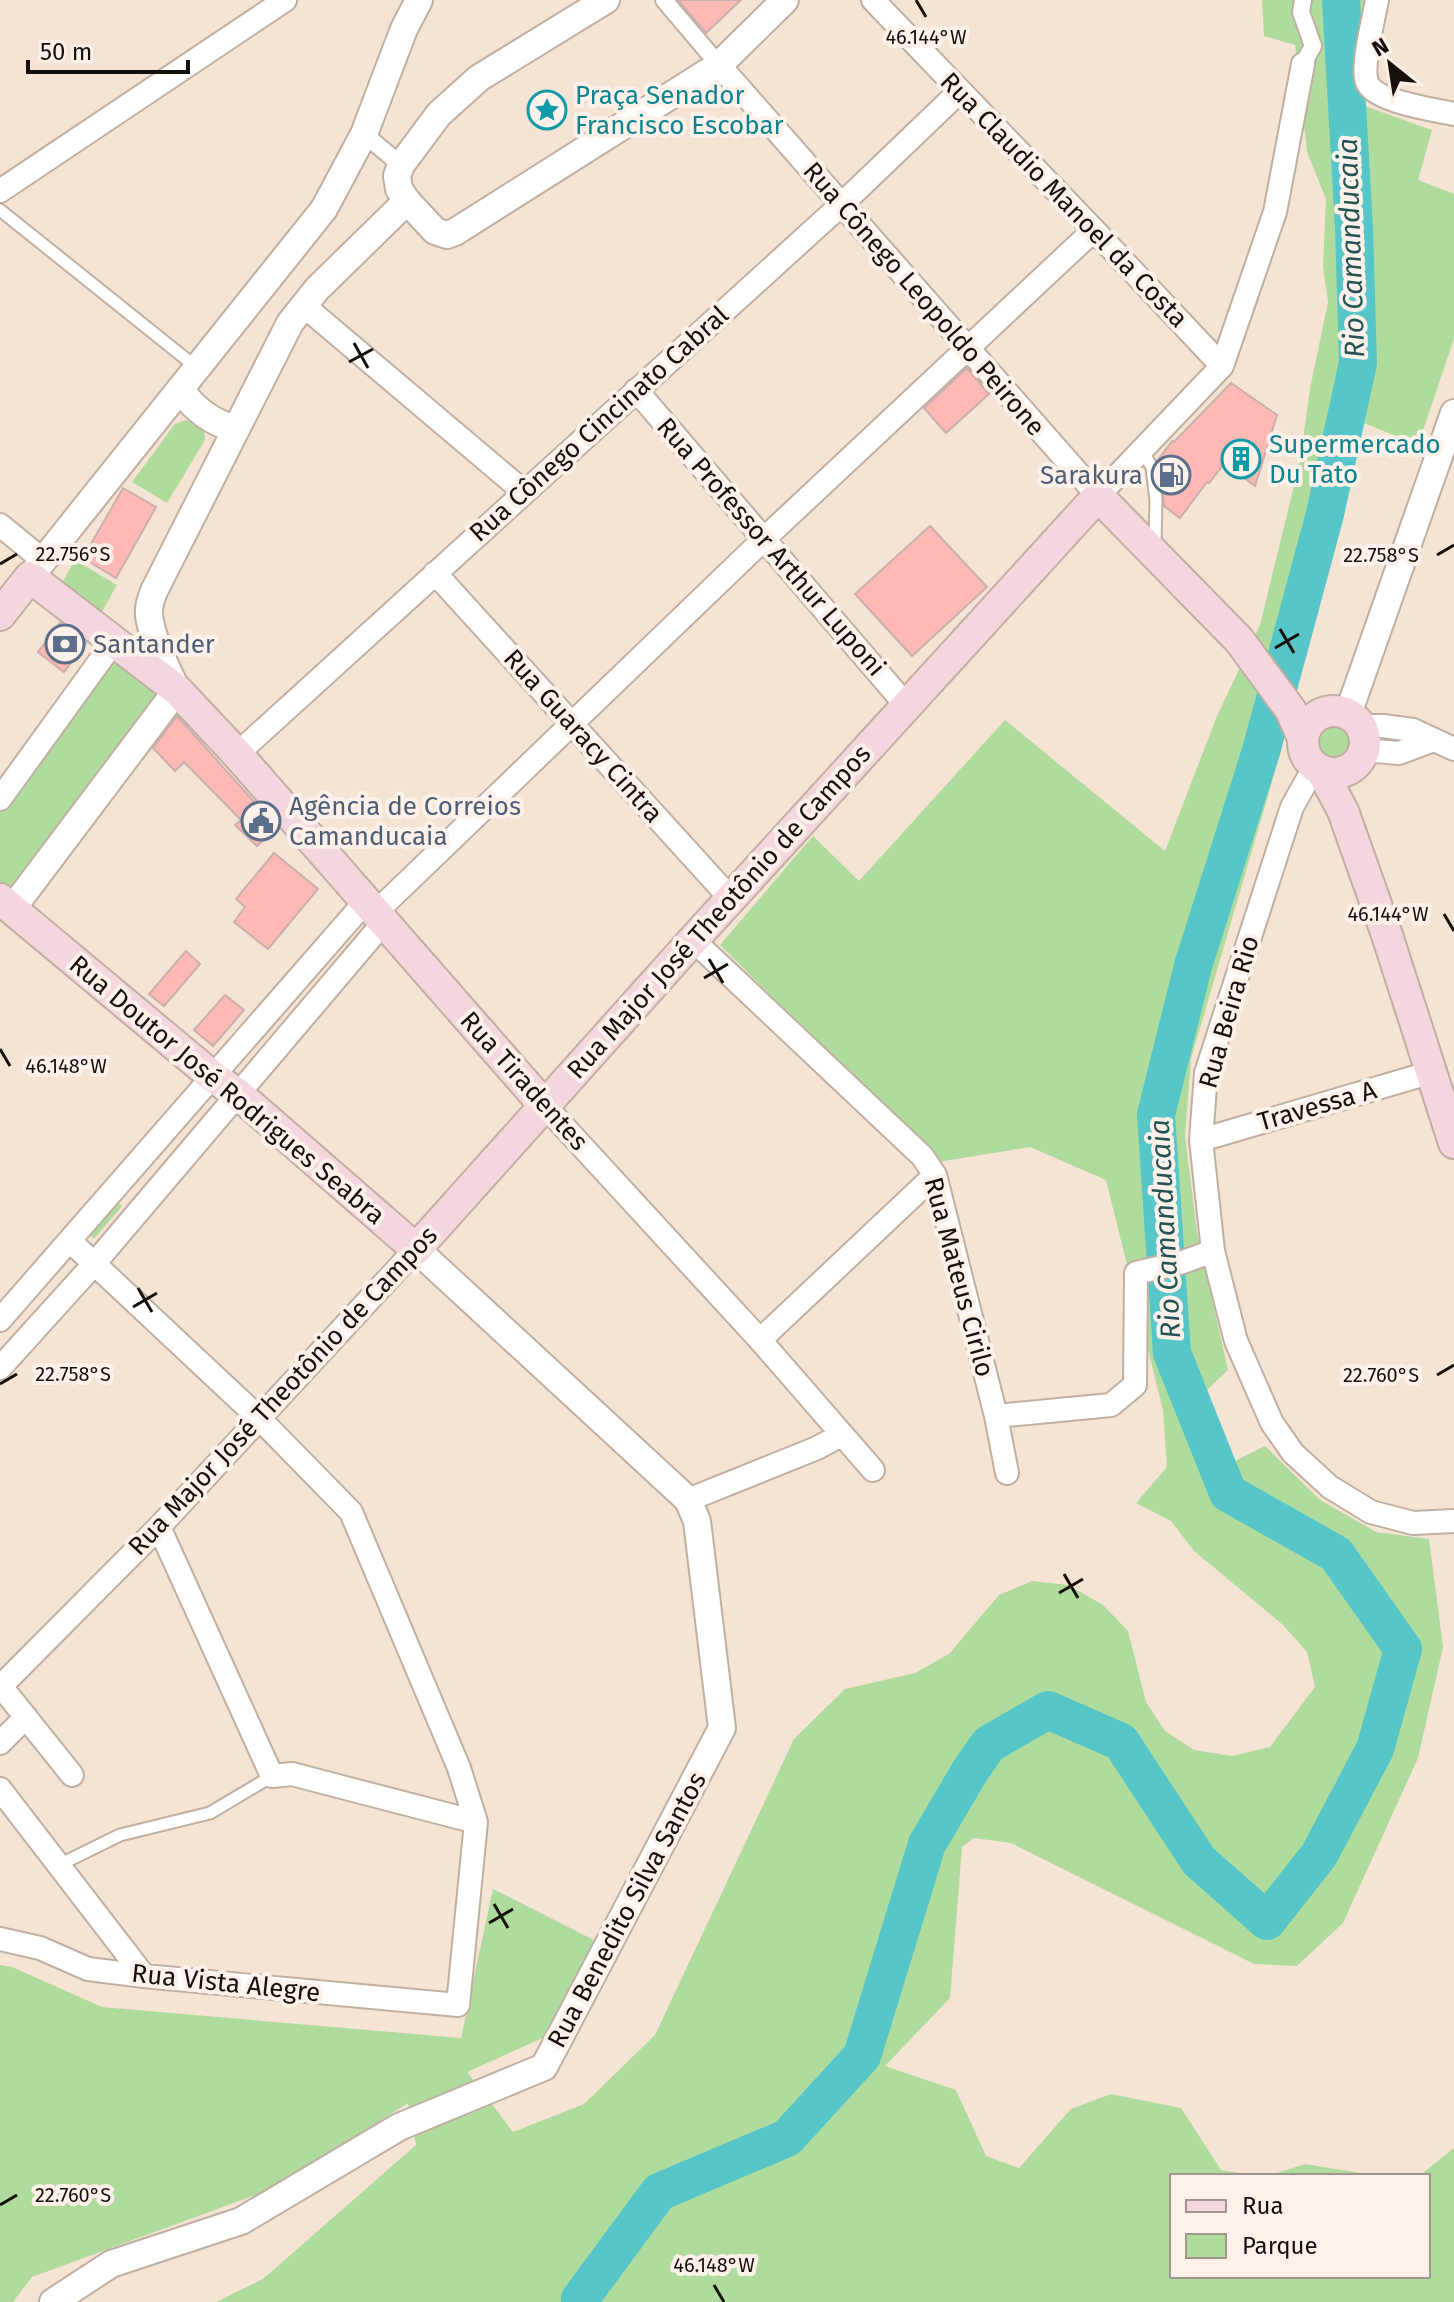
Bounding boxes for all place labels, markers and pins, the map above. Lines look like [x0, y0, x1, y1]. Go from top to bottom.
place label: Praça Senador Francisco Escobar [575, 80, 784, 141]
place icon: Praça Senador Francisco Escobar [526, 89, 568, 131]
place label: Supermercado Du Tato [1269, 429, 1441, 490]
building icon: Supermercado Du Tato [1220, 438, 1262, 480]
fuel station icon: Sarakura [1150, 454, 1192, 496]
place label: Sarakura [1040, 460, 1143, 491]
bank icon: Santander [44, 623, 86, 665]
place label: Santander [93, 629, 215, 660]
place label: Agência de Correios Camanducaia [289, 791, 521, 852]
public building icon: Agência de Correios Camanducaia [240, 800, 282, 842]

